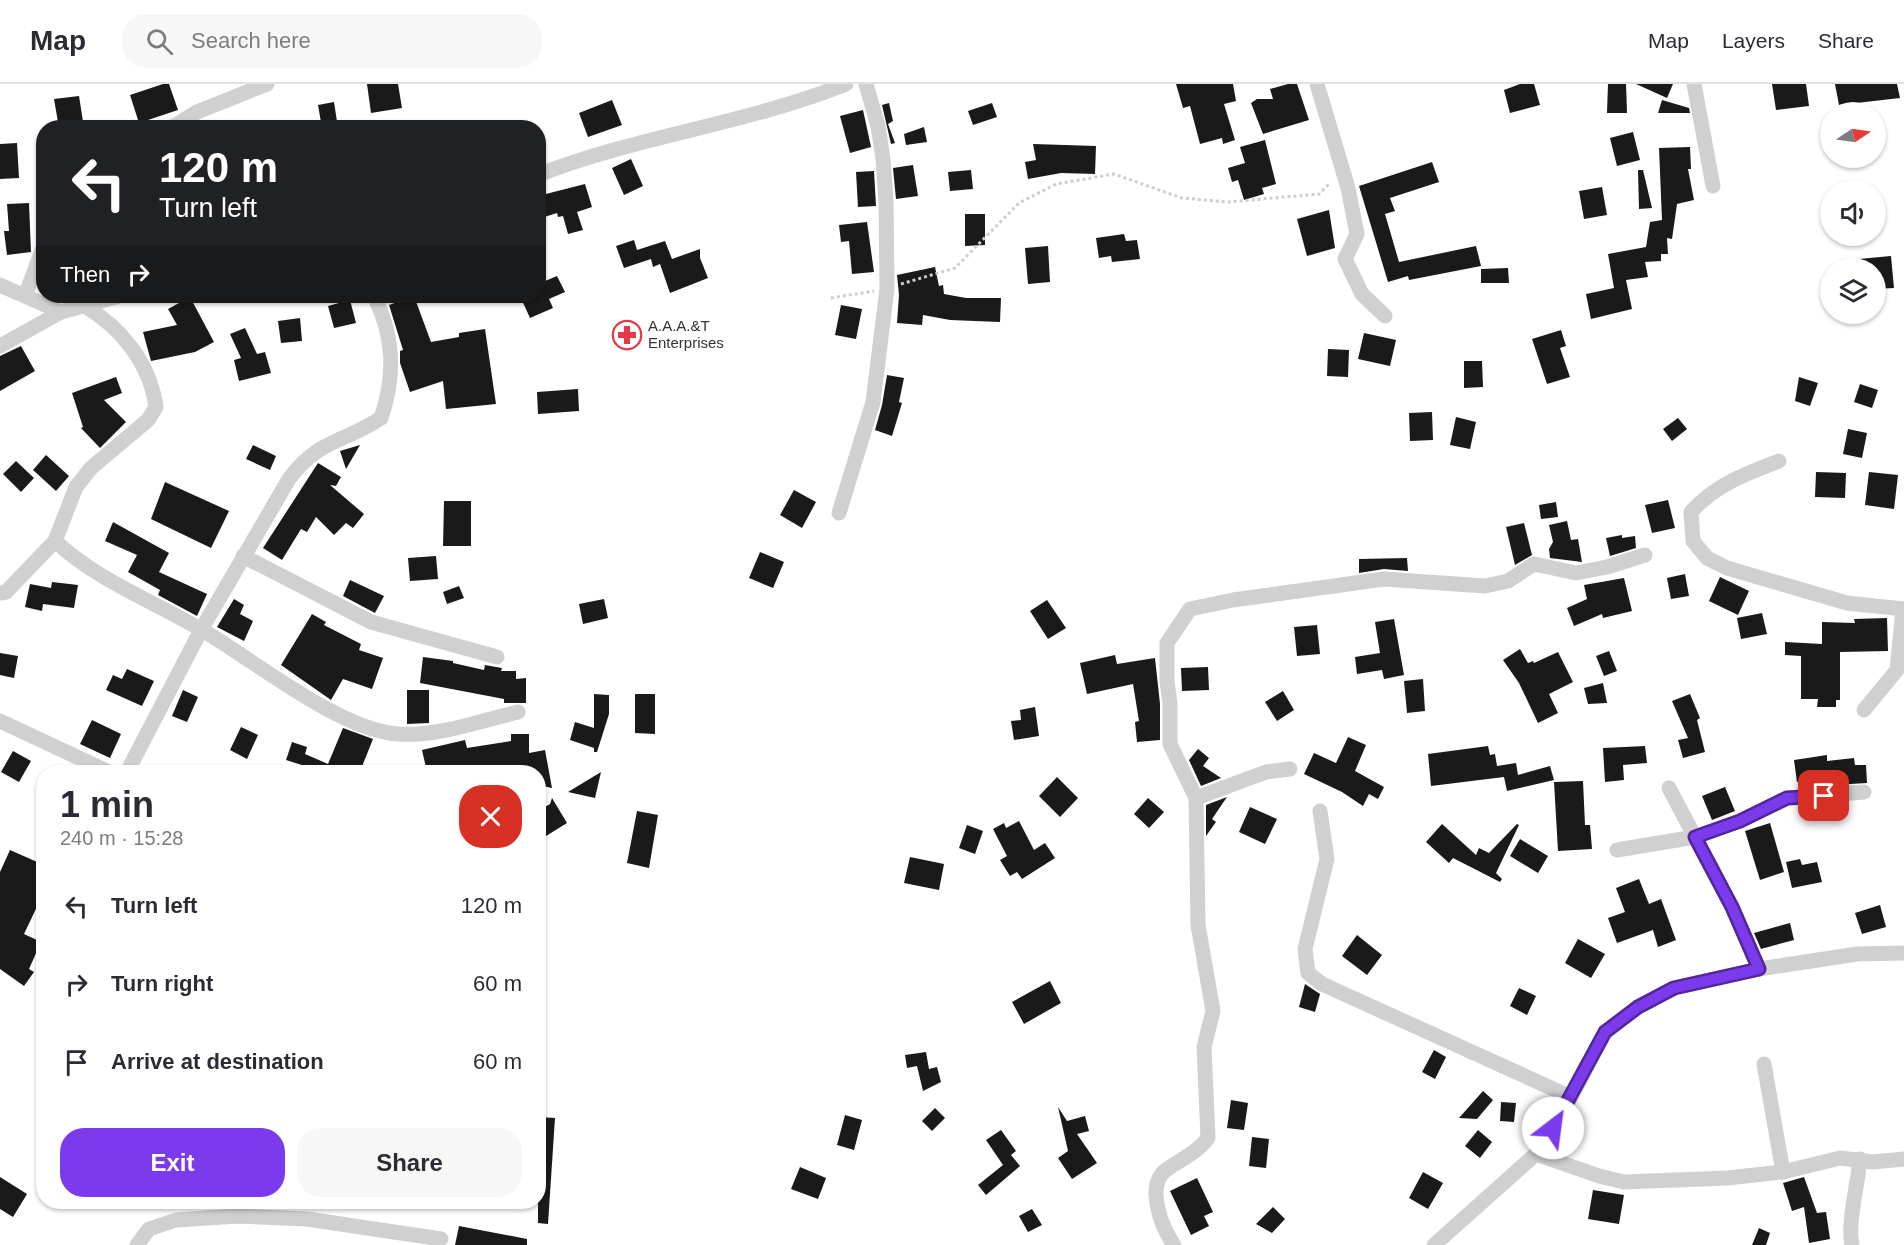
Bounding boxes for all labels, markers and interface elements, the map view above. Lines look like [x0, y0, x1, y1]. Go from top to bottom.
search box [122, 14, 542, 68]
text: Map [30, 25, 86, 56]
icon: search [143, 25, 176, 58]
text: Search here [191, 28, 311, 53]
text: Map [1648, 29, 1689, 52]
text: Layers [1722, 29, 1785, 52]
text: Share [1818, 29, 1874, 52]
north arrow [1820, 102, 1886, 168]
map controls [1820, 102, 1886, 324]
icon: left [60, 144, 138, 222]
text: 120 m [159, 144, 278, 191]
button: sound [1820, 180, 1886, 246]
text: Turn left [159, 193, 257, 223]
icon: right [122, 258, 155, 291]
button: layers [1820, 258, 1886, 324]
text: Then [60, 262, 110, 287]
place label: A.A.A.&T Enterprises [648, 317, 724, 351]
pharmacy icon: A.A.A.&T Enterprises [611, 319, 643, 351]
pin [1798, 770, 1849, 821]
icon: arrive [1807, 779, 1840, 812]
text: 1 min [60, 784, 154, 825]
button: close [459, 785, 522, 848]
text: 240 m · 15:28 [60, 827, 183, 849]
icon: left [60, 890, 93, 923]
text: Turn left [111, 893, 197, 918]
text: 120 m [461, 893, 522, 918]
icon: right [60, 968, 93, 1001]
text: Turn right [111, 971, 213, 996]
text: 60 m [473, 971, 522, 996]
icon: arrive [60, 1046, 93, 1079]
text: Arrive at destination [111, 1049, 324, 1074]
text: 60 m [473, 1049, 522, 1074]
position arrow [1521, 1096, 1585, 1160]
button: Exit [60, 1128, 285, 1197]
button: Share [297, 1128, 522, 1197]

